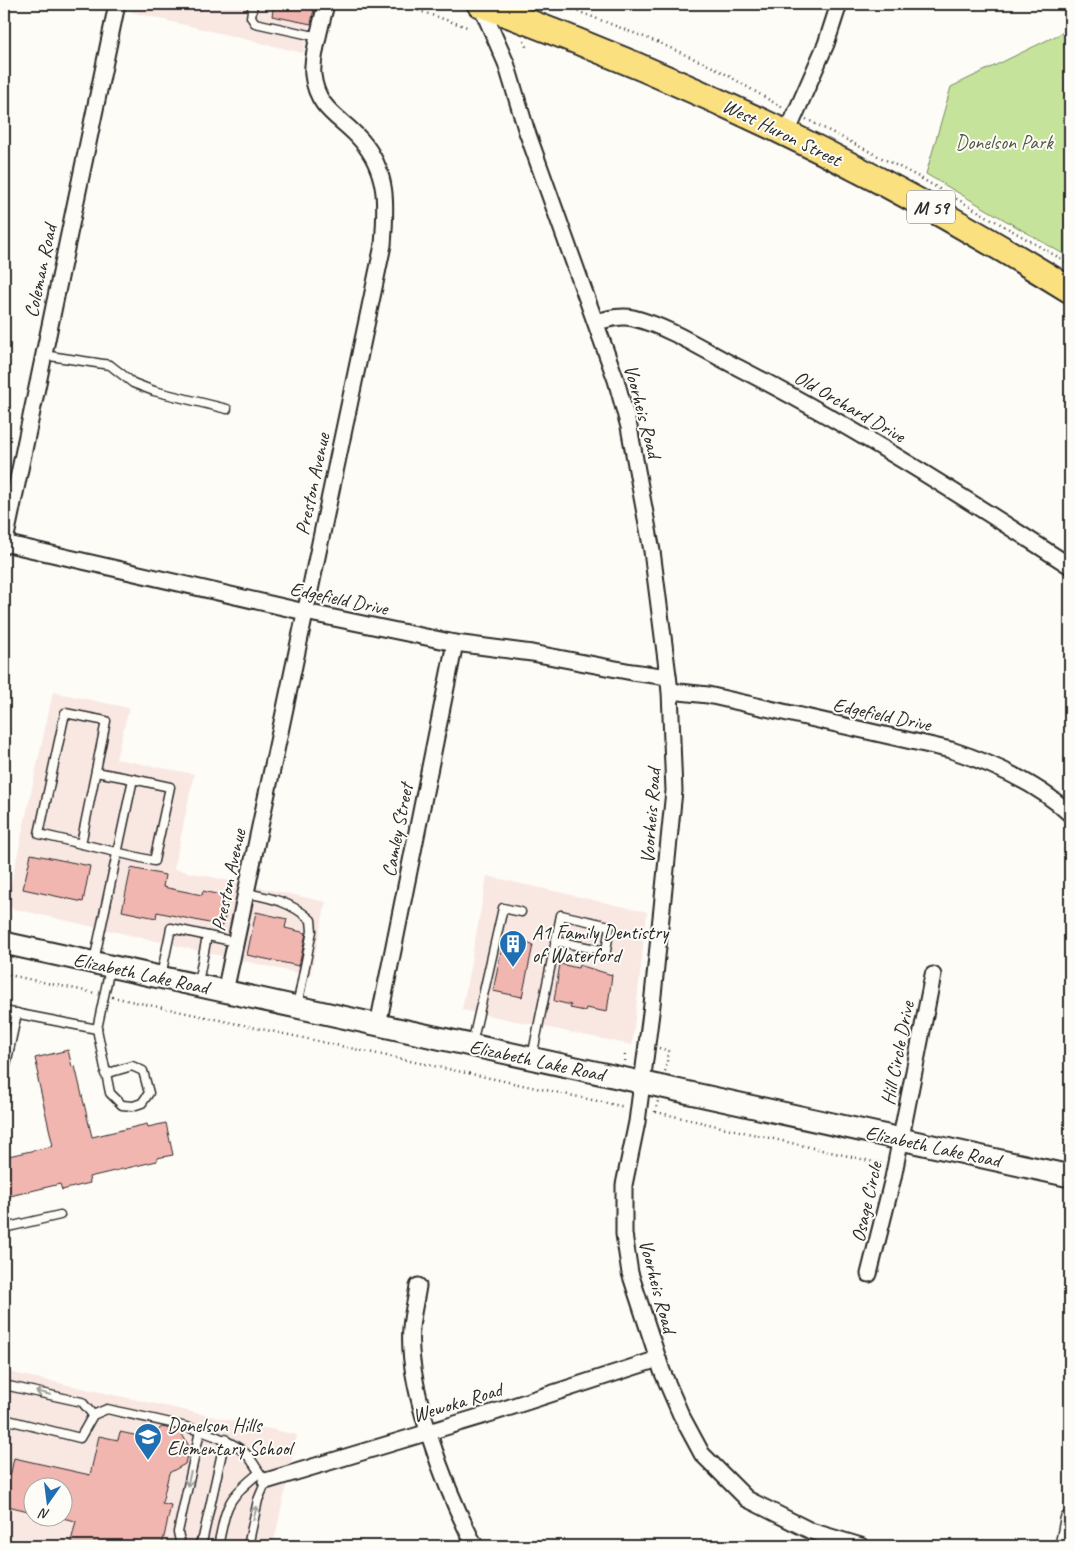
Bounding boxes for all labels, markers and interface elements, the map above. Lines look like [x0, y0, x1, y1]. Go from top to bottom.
street label: West Huron Street [718, 93, 847, 173]
park label: Donelson Park [955, 130, 1054, 155]
road number: M 59 [907, 190, 955, 223]
street label: Coleman Road [18, 219, 63, 320]
street label: Voorheis Road [618, 362, 668, 463]
street label: Old Orchard Drive [790, 365, 911, 449]
street label: Preston Avenue [290, 429, 336, 537]
street label: Edgefield Drive [288, 576, 392, 621]
street label: Edgefield Drive [831, 692, 935, 737]
street label: Voorheis Road [635, 765, 667, 864]
street label: Camley Street [376, 778, 419, 879]
street label: Preston Avenue [206, 825, 252, 933]
place label: A1 Family Dentistry of Waterford [532, 920, 670, 968]
building icon: A1 Family Dentistry of Waterford [498, 929, 528, 968]
street label: Elizabeth Lake Road [71, 947, 214, 1001]
street label: Hill Circle Drive [875, 998, 920, 1107]
street label: Elizabeth Lake Road [467, 1034, 610, 1088]
street label: Elizabeth Lake Road [863, 1120, 1006, 1174]
street label: Osage Circle [845, 1158, 888, 1245]
street label: Voorheis Road [633, 1237, 683, 1338]
street label: Wewoka Road [409, 1376, 508, 1428]
one-way arrow [35, 1388, 51, 1398]
place label: Donelson Hills Elementary School [167, 1413, 295, 1461]
school or university icon: Donelson Hills Elementary School [133, 1422, 163, 1461]
one-way arrow [184, 1471, 194, 1487]
north arrow [22, 1478, 72, 1528]
text: N [36, 1504, 51, 1523]
one-way arrow [251, 1506, 260, 1522]

